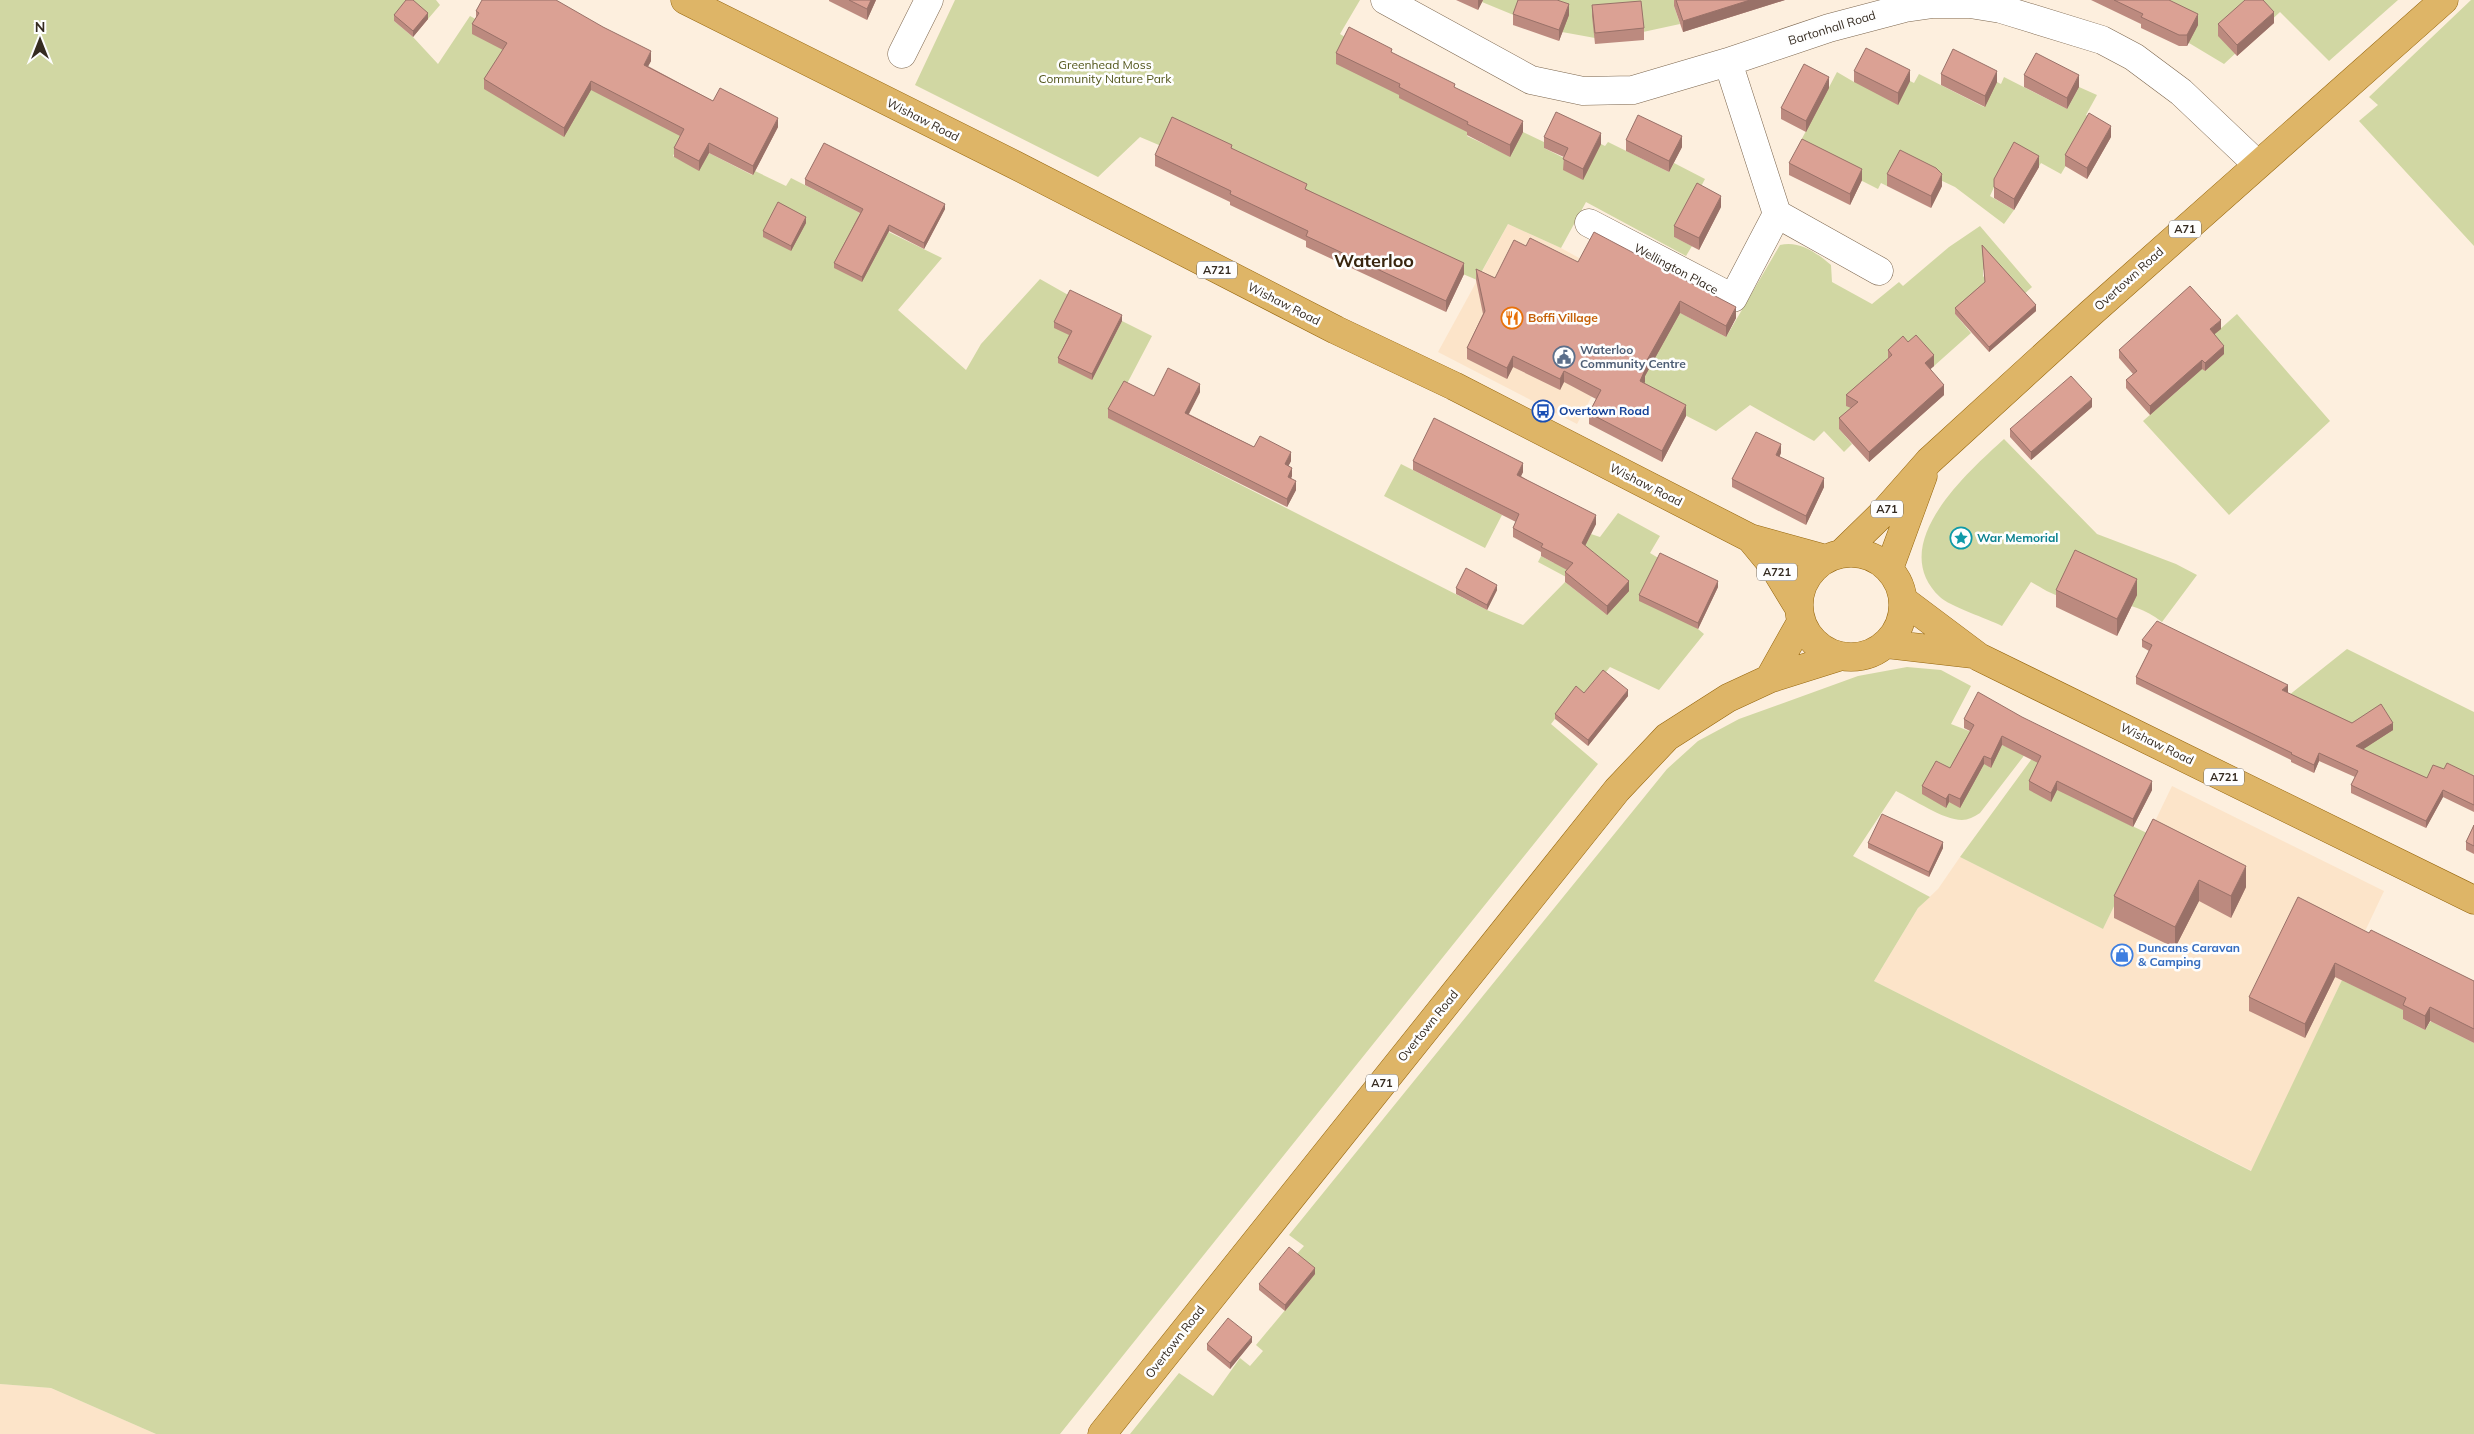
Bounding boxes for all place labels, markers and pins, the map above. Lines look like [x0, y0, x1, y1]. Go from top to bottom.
restaurant icon: Boffi Village [1500, 306, 1524, 330]
place label: Boffi Village [1528, 310, 1598, 325]
place label: Waterloo Community Centre [1580, 342, 1686, 371]
public building icon: Waterloo Community Centre [1552, 345, 1576, 369]
bus stop icon: Overtown Road [1531, 399, 1555, 423]
place label: Overtown Road [1559, 403, 1649, 418]
place icon: War Memorial [1949, 526, 1973, 550]
place label: War Memorial [1977, 530, 2059, 545]
place label: Duncans Caravan & Camping [2138, 940, 2240, 969]
shop icon: Duncans Caravan & Camping [2110, 943, 2134, 967]

